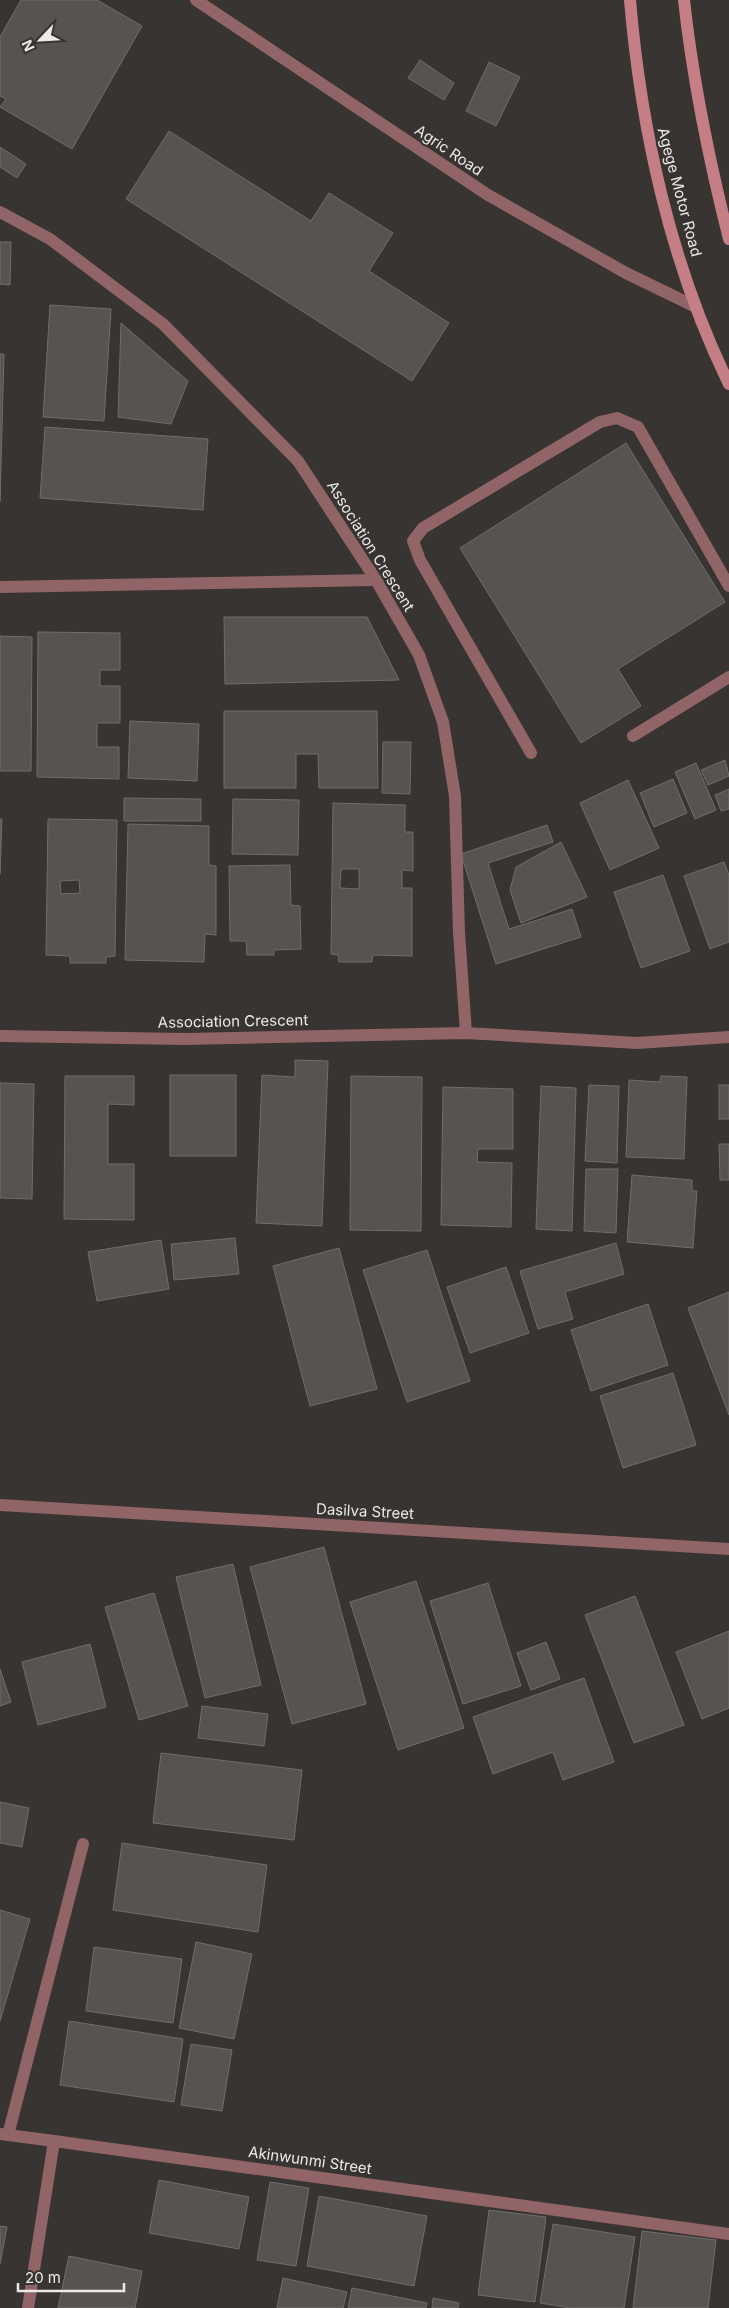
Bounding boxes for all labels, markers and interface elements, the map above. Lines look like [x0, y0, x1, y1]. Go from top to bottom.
north arrow [15, 15, 65, 65]
text: N [18, 37, 38, 54]
street label: Agric Road [411, 120, 487, 180]
street label: Agege Motor Road [654, 125, 706, 259]
street label: Association Crescent [323, 477, 419, 615]
street label: Association Crescent [158, 1010, 309, 1032]
street label: Dasilva Street [316, 1499, 414, 1523]
street label: Akinwunmi Street [247, 2142, 373, 2178]
scale bar [18, 2260, 124, 2292]
text: 20 m [25, 2268, 61, 2287]

